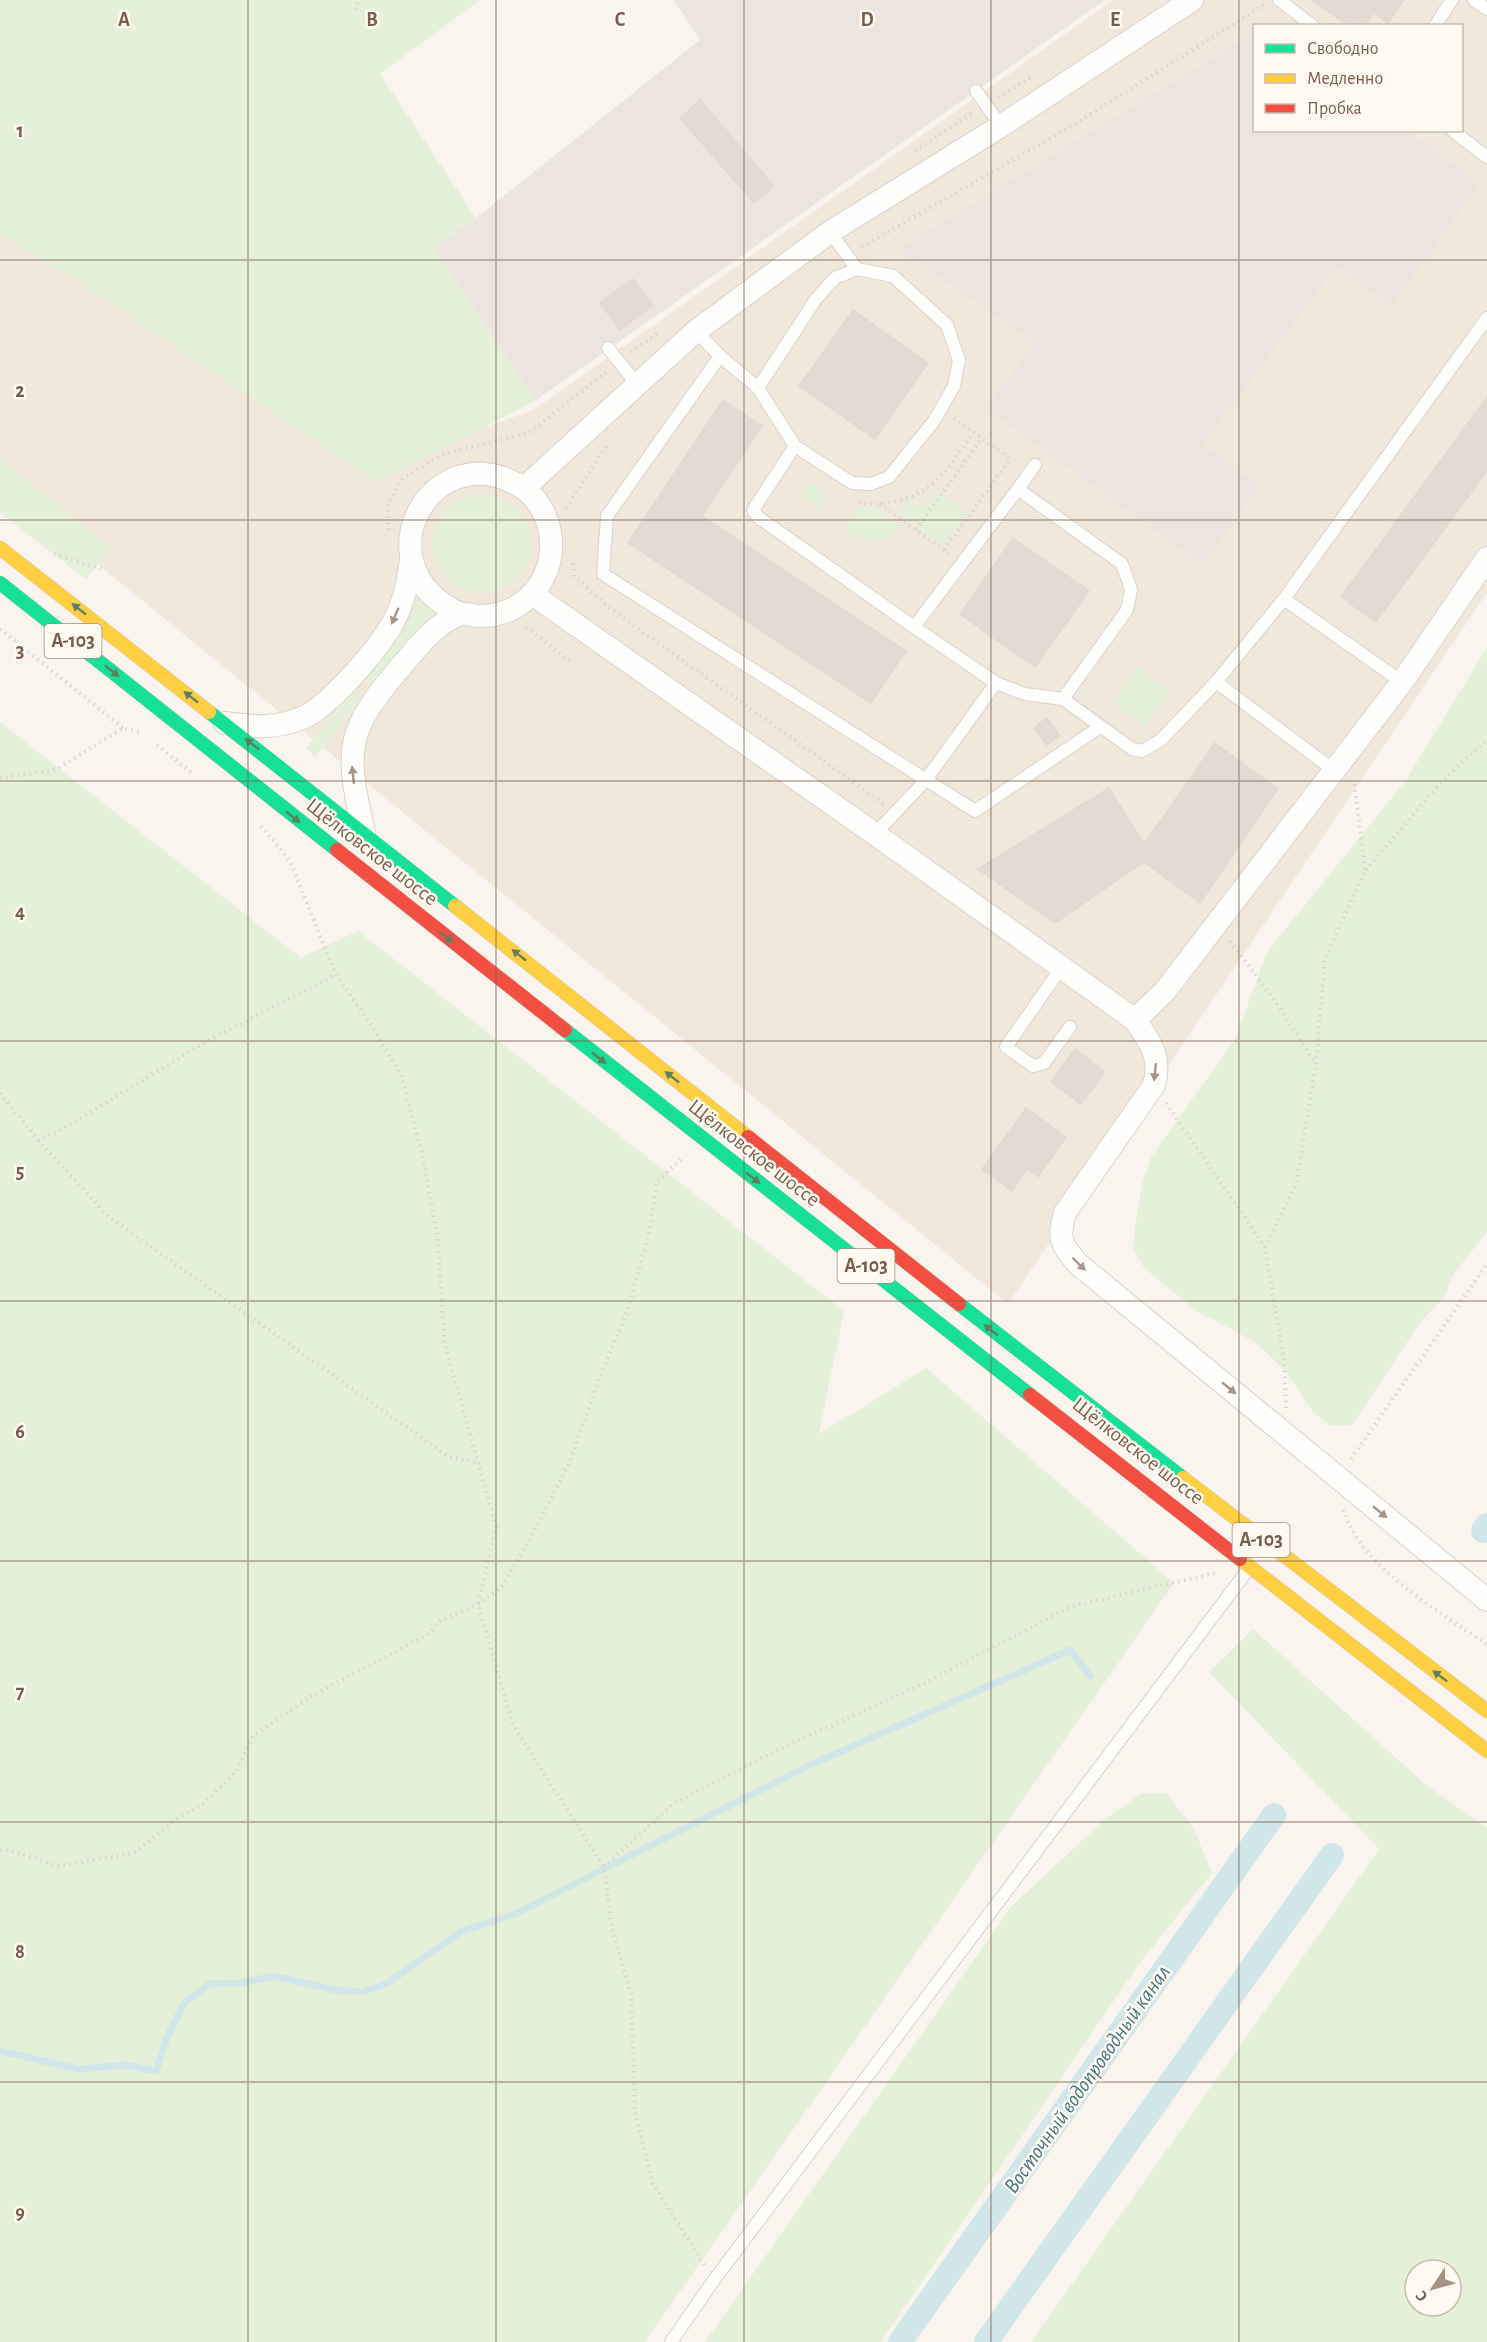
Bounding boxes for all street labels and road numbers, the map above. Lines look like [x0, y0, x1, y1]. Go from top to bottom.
road number: А-103 [44, 624, 101, 658]
street label: Щёлковское шоссе [302, 794, 442, 910]
street label: Щёлковское шоссе [684, 1095, 824, 1211]
road number: А-103 [838, 1249, 894, 1283]
street label: Щёлковское шоссе [1068, 1393, 1208, 1509]
road number: А-103 [1232, 1523, 1290, 1557]

